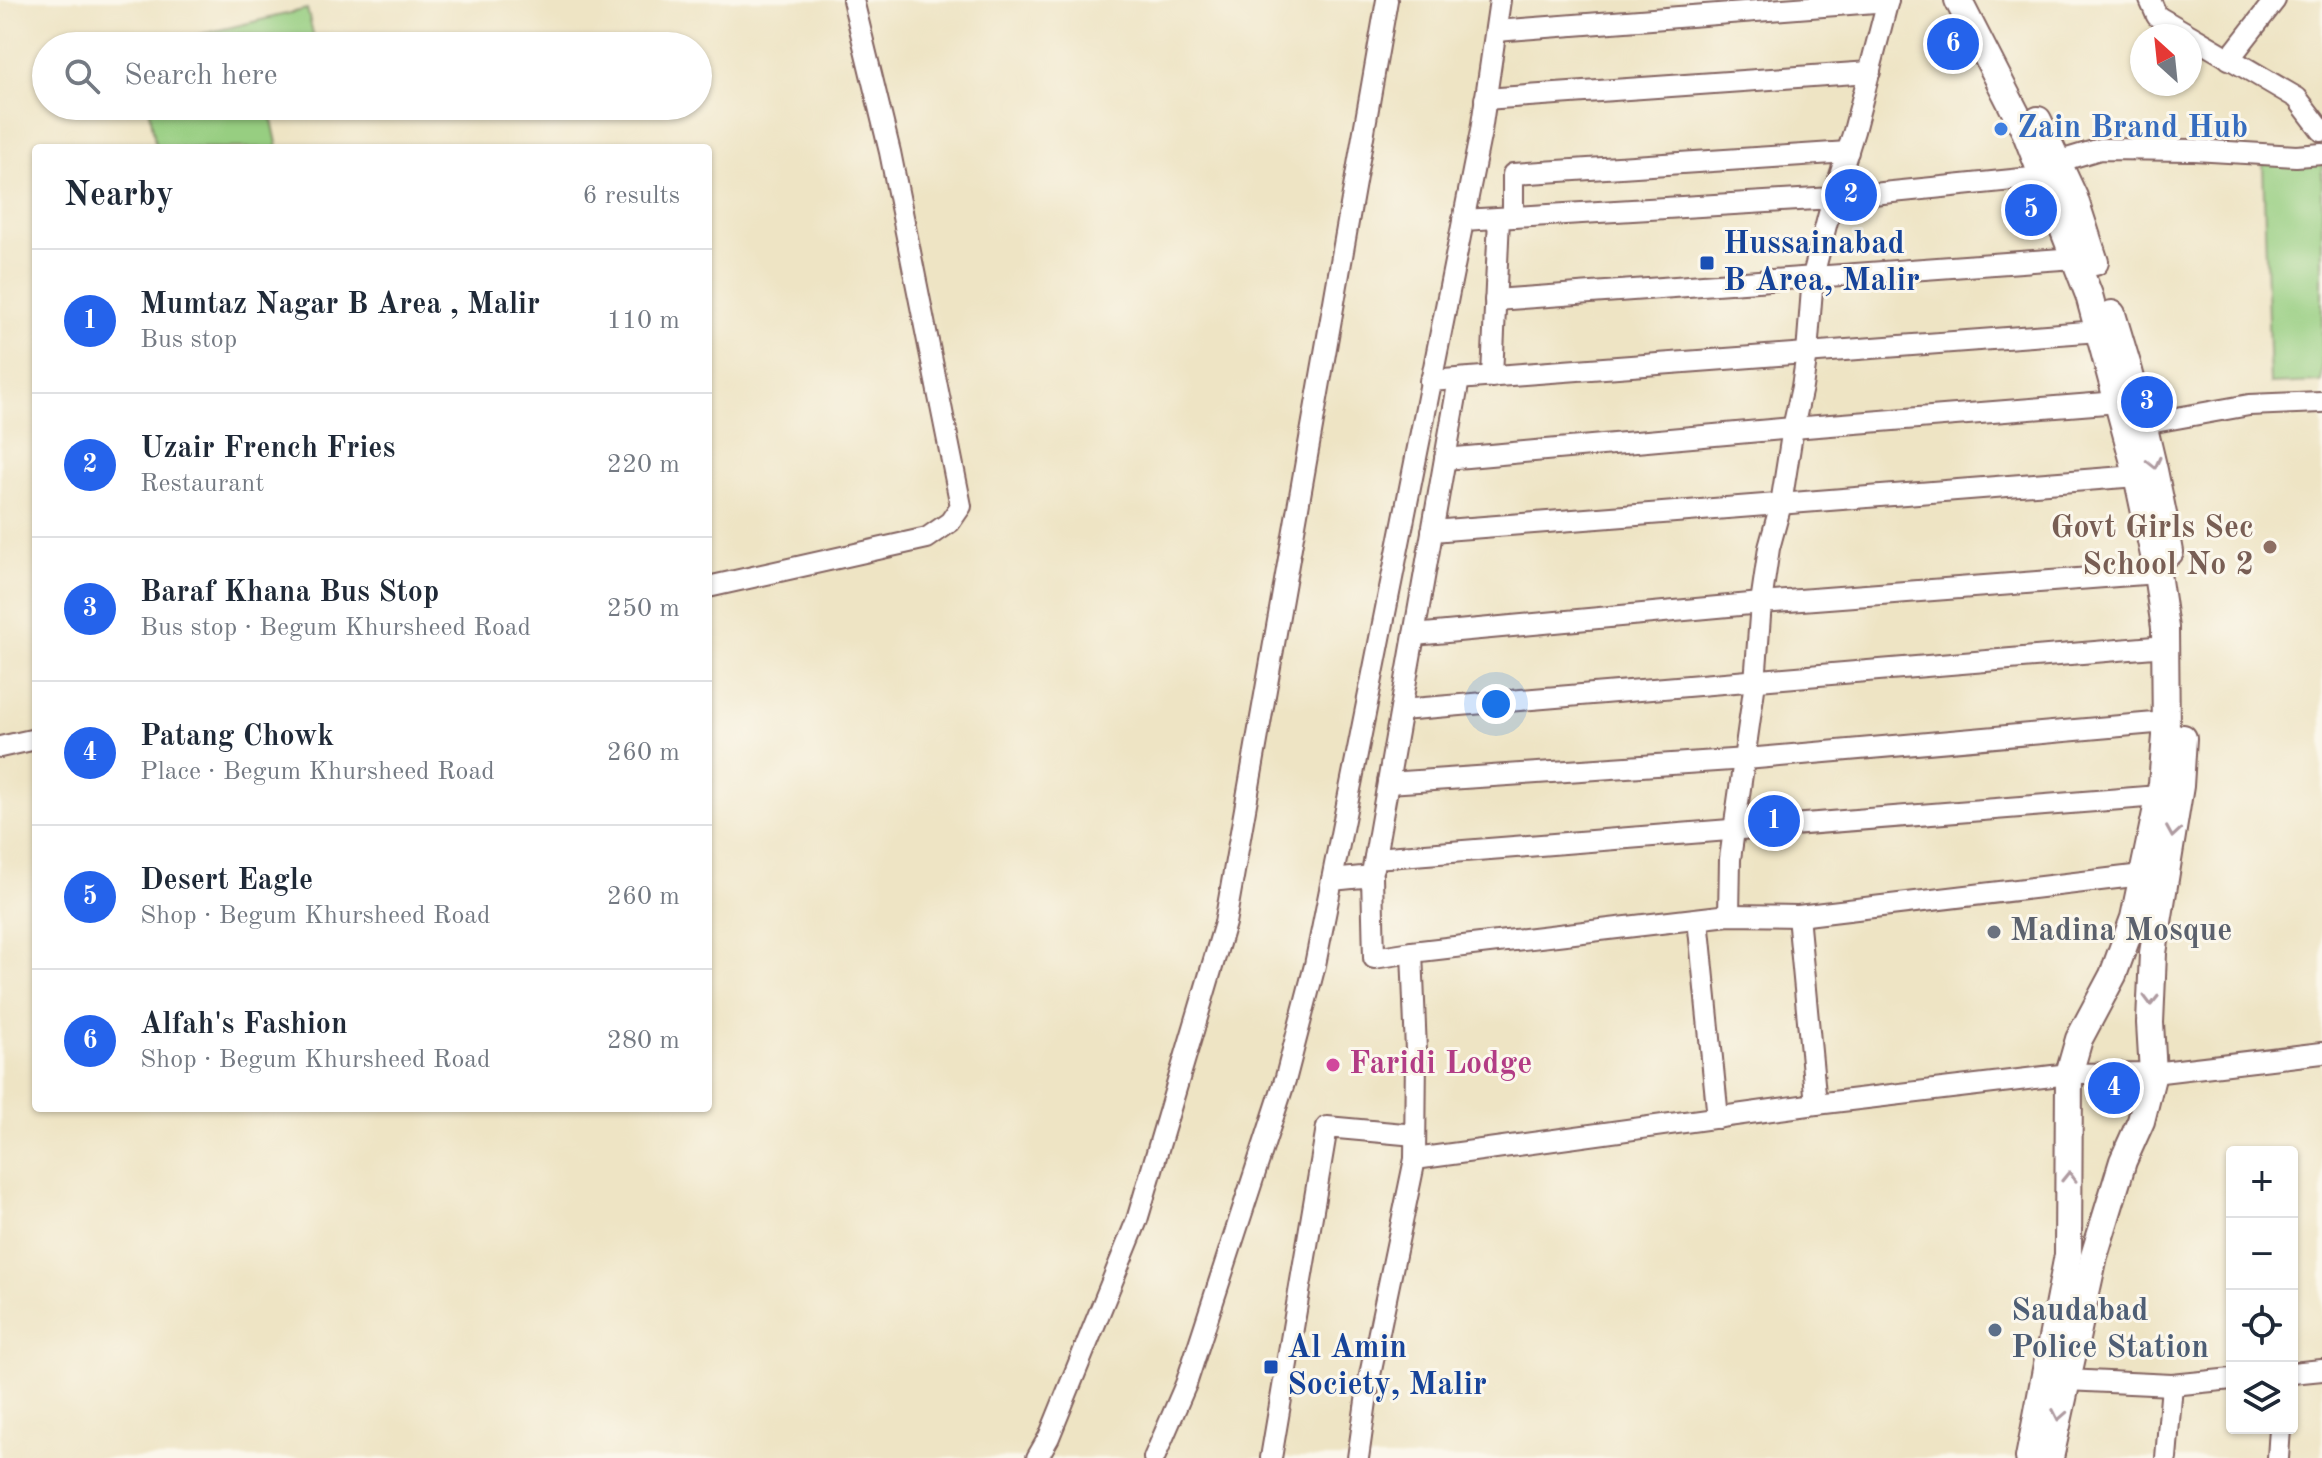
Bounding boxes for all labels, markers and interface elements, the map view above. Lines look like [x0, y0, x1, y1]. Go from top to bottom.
pin: 6 [1927, 14, 1979, 74]
north arrow [2130, 24, 2202, 96]
search box [32, 32, 712, 120]
icon: search [60, 54, 104, 98]
text: Search here [124, 61, 278, 91]
place label: Zain Brand Hub [2017, 113, 2248, 145]
marker: Zain Brand Hub [1992, 120, 2010, 138]
pin: 2 [1825, 165, 1877, 225]
text: Nearby [64, 179, 174, 213]
pin: 5 [2005, 180, 2057, 240]
text: 6 results [582, 183, 680, 209]
place label: Hussainabad B Area, Malir [1723, 229, 1920, 298]
marker: Hussainabad B Area, Malir [1698, 254, 1716, 272]
text: Mumtaz Nagar B Area , Malir [140, 290, 540, 320]
text: 1 [82, 308, 98, 334]
text: 110 m [607, 308, 680, 334]
text: Bus stop [140, 327, 237, 353]
pin: 3 [2121, 372, 2173, 432]
text: Uzair French Fries [140, 434, 395, 464]
text: 2 [82, 452, 98, 478]
text: 220 m [607, 452, 680, 478]
one-way arrow [2145, 455, 2162, 469]
text: Restaurant [140, 471, 264, 497]
place label: Govt Girls Sec School No 2 [2050, 513, 2254, 582]
marker: Govt Girls Sec School No 2 [2261, 538, 2279, 556]
text: Baraf Khana Bus Stop [140, 578, 439, 608]
text: 3 [82, 596, 98, 622]
text: 250 m [607, 596, 680, 622]
text: Bus stop · Begum Khursheed Road [140, 615, 531, 641]
your location [1476, 684, 1516, 724]
text: Patang Chowk [140, 722, 334, 752]
text: 4 [82, 740, 98, 766]
text: 260 m [607, 740, 680, 766]
text: Place · Begum Khursheed Road [140, 759, 495, 785]
pin: 1 [1748, 791, 1800, 851]
one-way arrow [2165, 825, 2182, 839]
text: Desert Eagle [140, 866, 313, 896]
text: 5 [82, 884, 98, 910]
text: 260 m [607, 884, 680, 910]
text: Shop · Begum Khursheed Road [140, 903, 491, 929]
place label: Madina Mosque [2010, 916, 2232, 948]
marker: Madina Mosque [1985, 923, 2003, 941]
one-way arrow [2142, 994, 2160, 1007]
text: Alfah's Fashion [140, 1010, 348, 1040]
text: 6 [82, 1028, 98, 1054]
text: 280 m [607, 1028, 680, 1054]
text: Shop · Begum Khursheed Road [140, 1047, 491, 1073]
place label: Faridi Lodge [1349, 1049, 1532, 1081]
marker: Faridi Lodge [1324, 1056, 1342, 1074]
pin: 4 [2088, 1058, 2140, 1118]
map controls [2226, 1146, 2298, 1434]
button: + [2226, 1146, 2298, 1218]
one-way arrow [2060, 1170, 2077, 1183]
button: − [2226, 1218, 2298, 1290]
button: locate [2226, 1290, 2298, 1362]
place label: Saudabad Police Station [2011, 1296, 2209, 1365]
marker: Saudabad Police Station [1986, 1321, 2004, 1339]
place label: Al Amin Society, Malir [1287, 1333, 1487, 1402]
marker: Al Amin Society, Malir [1262, 1358, 1280, 1376]
button: layers [2226, 1362, 2298, 1434]
one-way arrow [2051, 1407, 2068, 1421]

